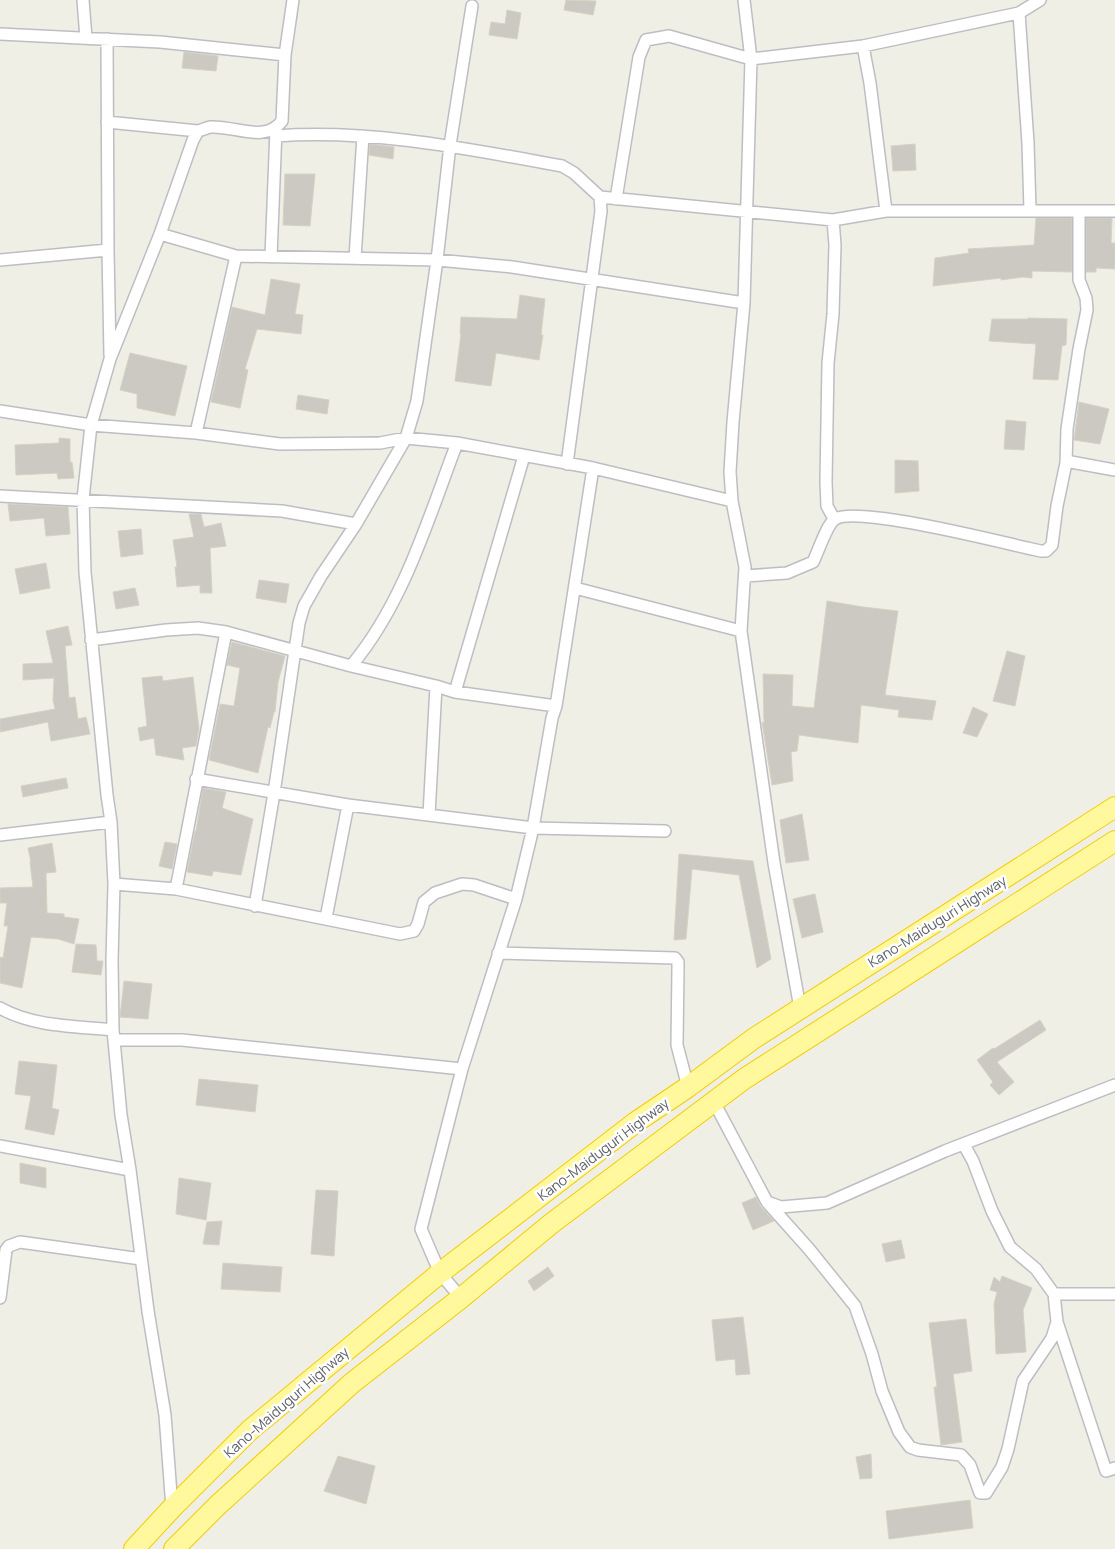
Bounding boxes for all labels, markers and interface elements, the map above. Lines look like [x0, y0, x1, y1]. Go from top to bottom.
street label: Kano-Maiduguri Highway [864, 870, 1010, 971]
street label: Kano-Maiduguri Highway [533, 1093, 673, 1205]
street label: Kano-Maiduguri Highway [219, 1342, 353, 1462]

